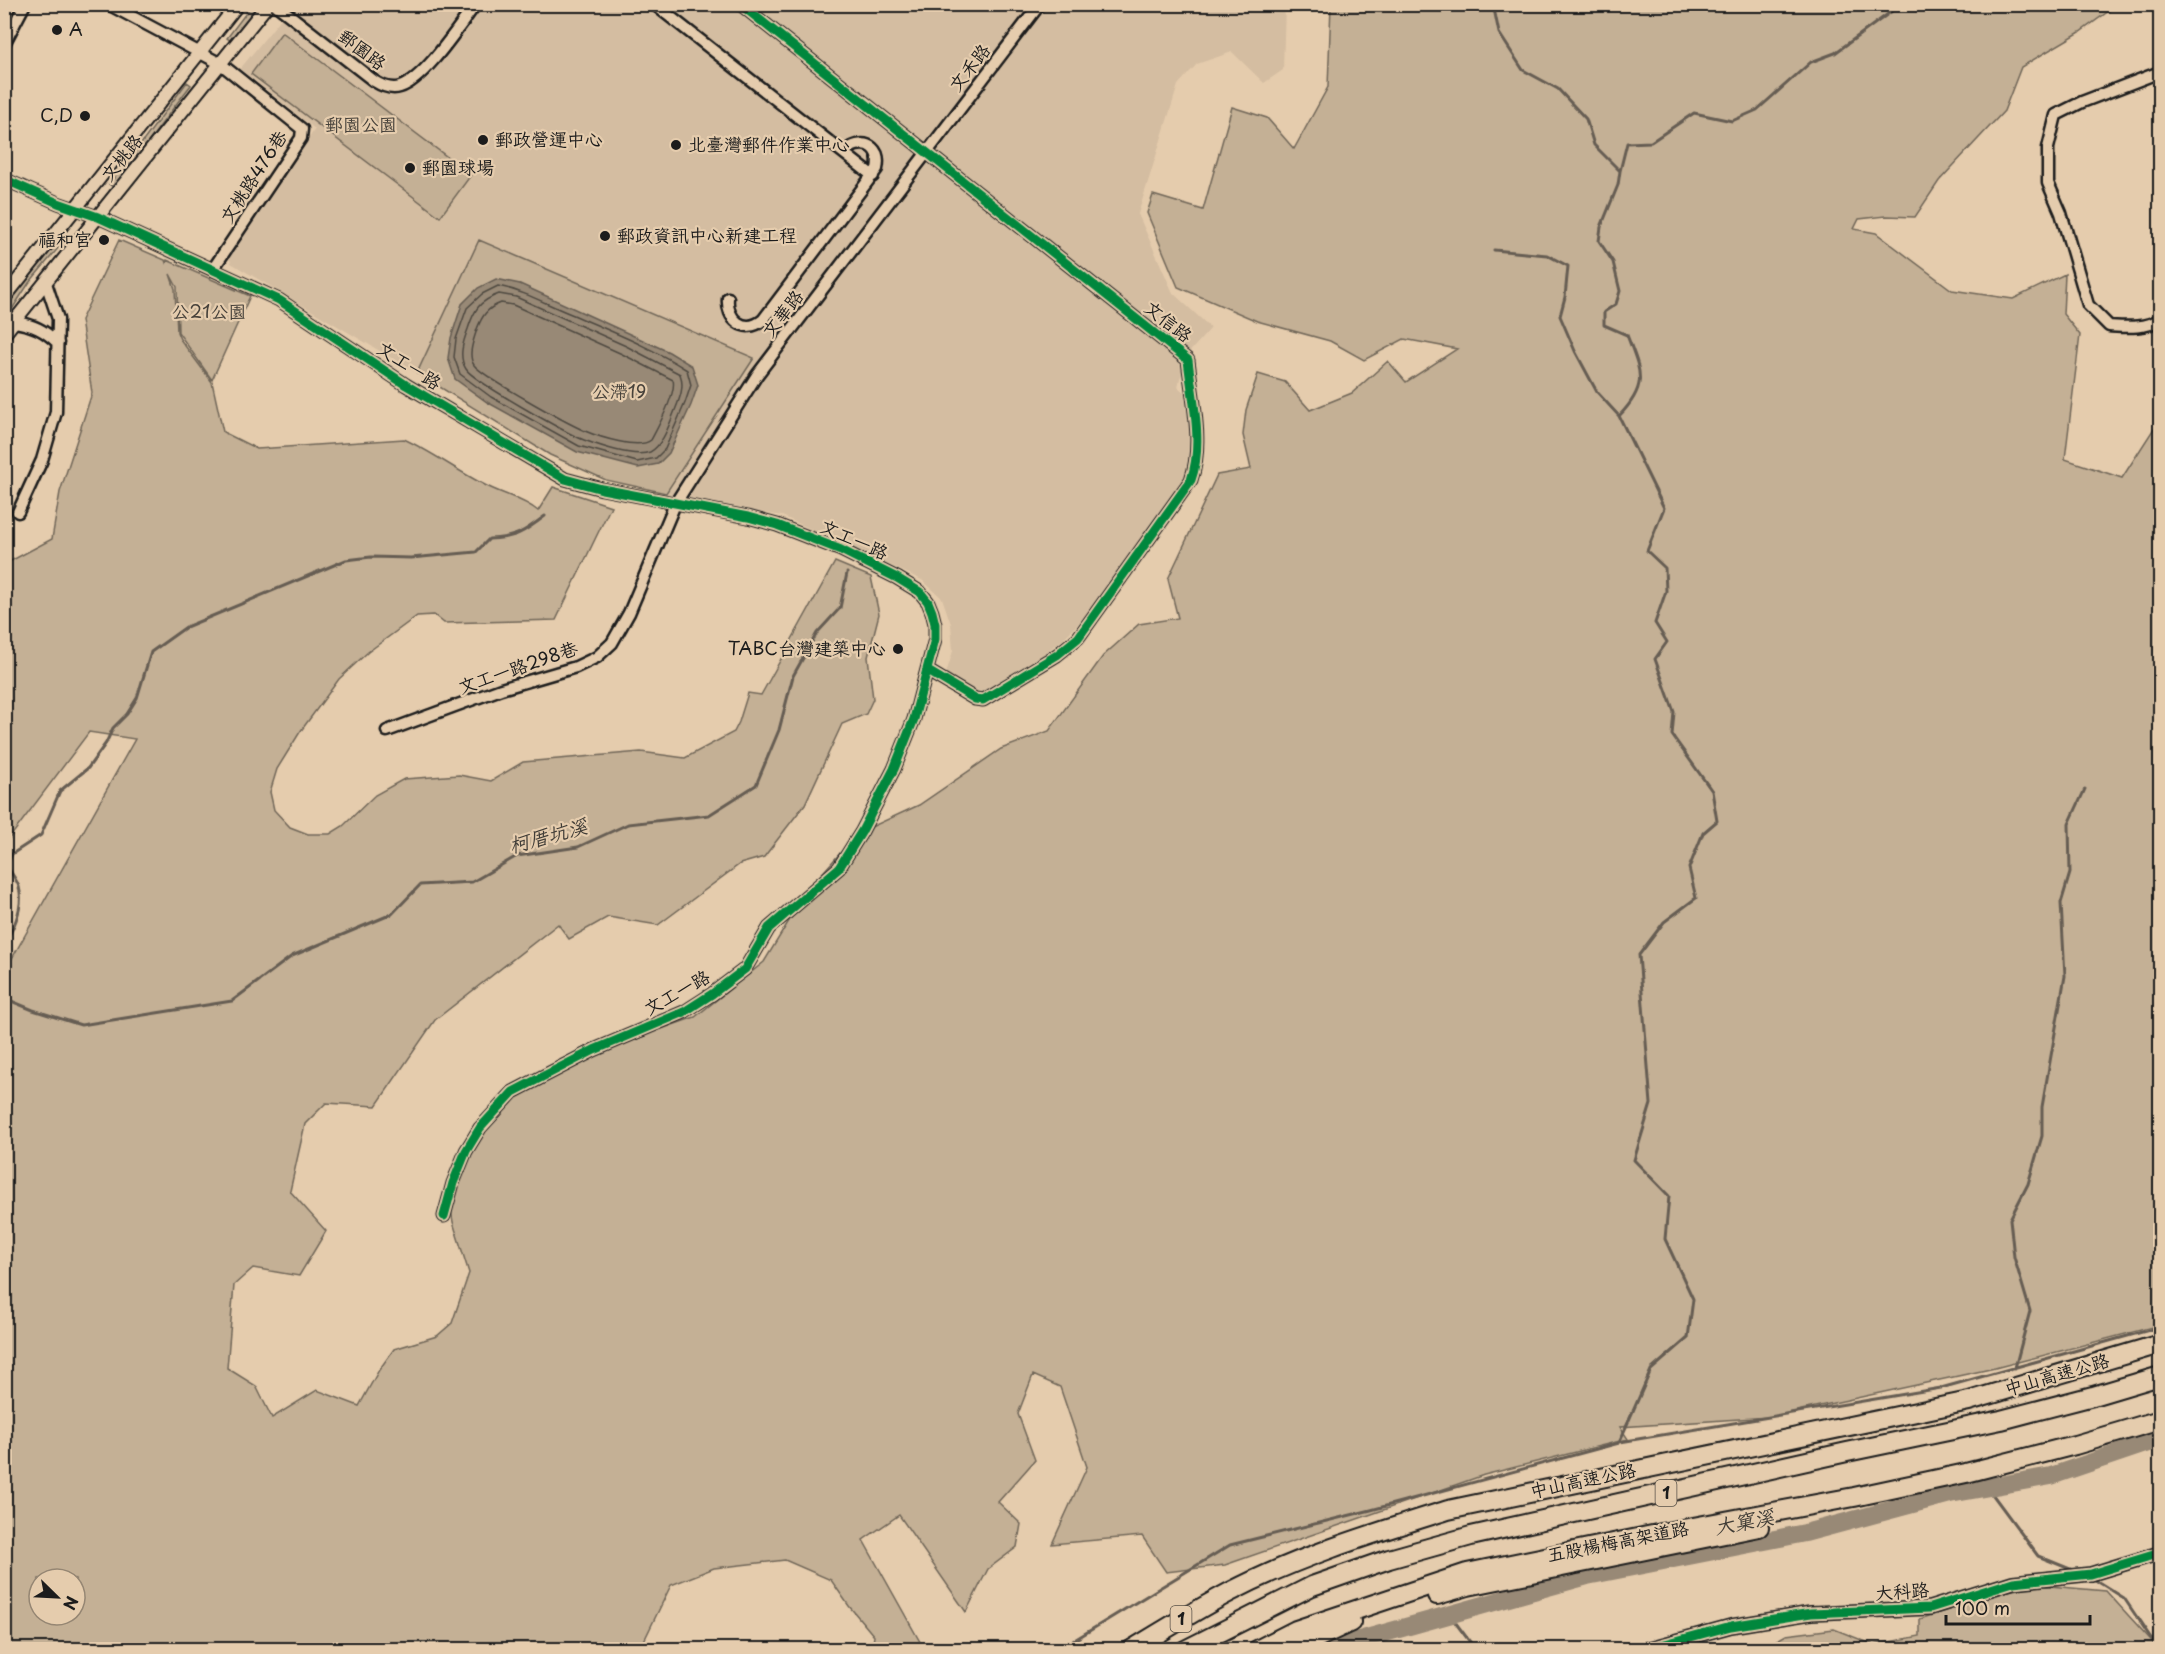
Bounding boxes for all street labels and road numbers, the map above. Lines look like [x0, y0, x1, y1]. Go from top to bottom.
street label: 郵園路 [333, 22, 393, 76]
street label: 文禾路 [942, 37, 996, 97]
street label: 文桃路476巷 [213, 124, 293, 228]
street label: 文桃路 [93, 128, 148, 187]
street label: 文華路 [755, 283, 809, 343]
street label: 文信路 [1139, 294, 1199, 348]
street label: 文工一路 [372, 334, 447, 396]
street label: 文工一路 [816, 512, 893, 566]
street label: 文工一路298巷 [454, 634, 581, 700]
street label: 文工一路 [638, 962, 714, 1021]
street label: 中山高速公路 [2001, 1346, 2112, 1401]
street label: 中山高速公路 [1527, 1455, 1638, 1504]
road number: 1 [1656, 1480, 1676, 1506]
street label: 五股楊梅高架道路 [1544, 1514, 1691, 1568]
street label: 大科路 [1874, 1575, 1930, 1606]
road number: 1 [1170, 1606, 1192, 1632]

